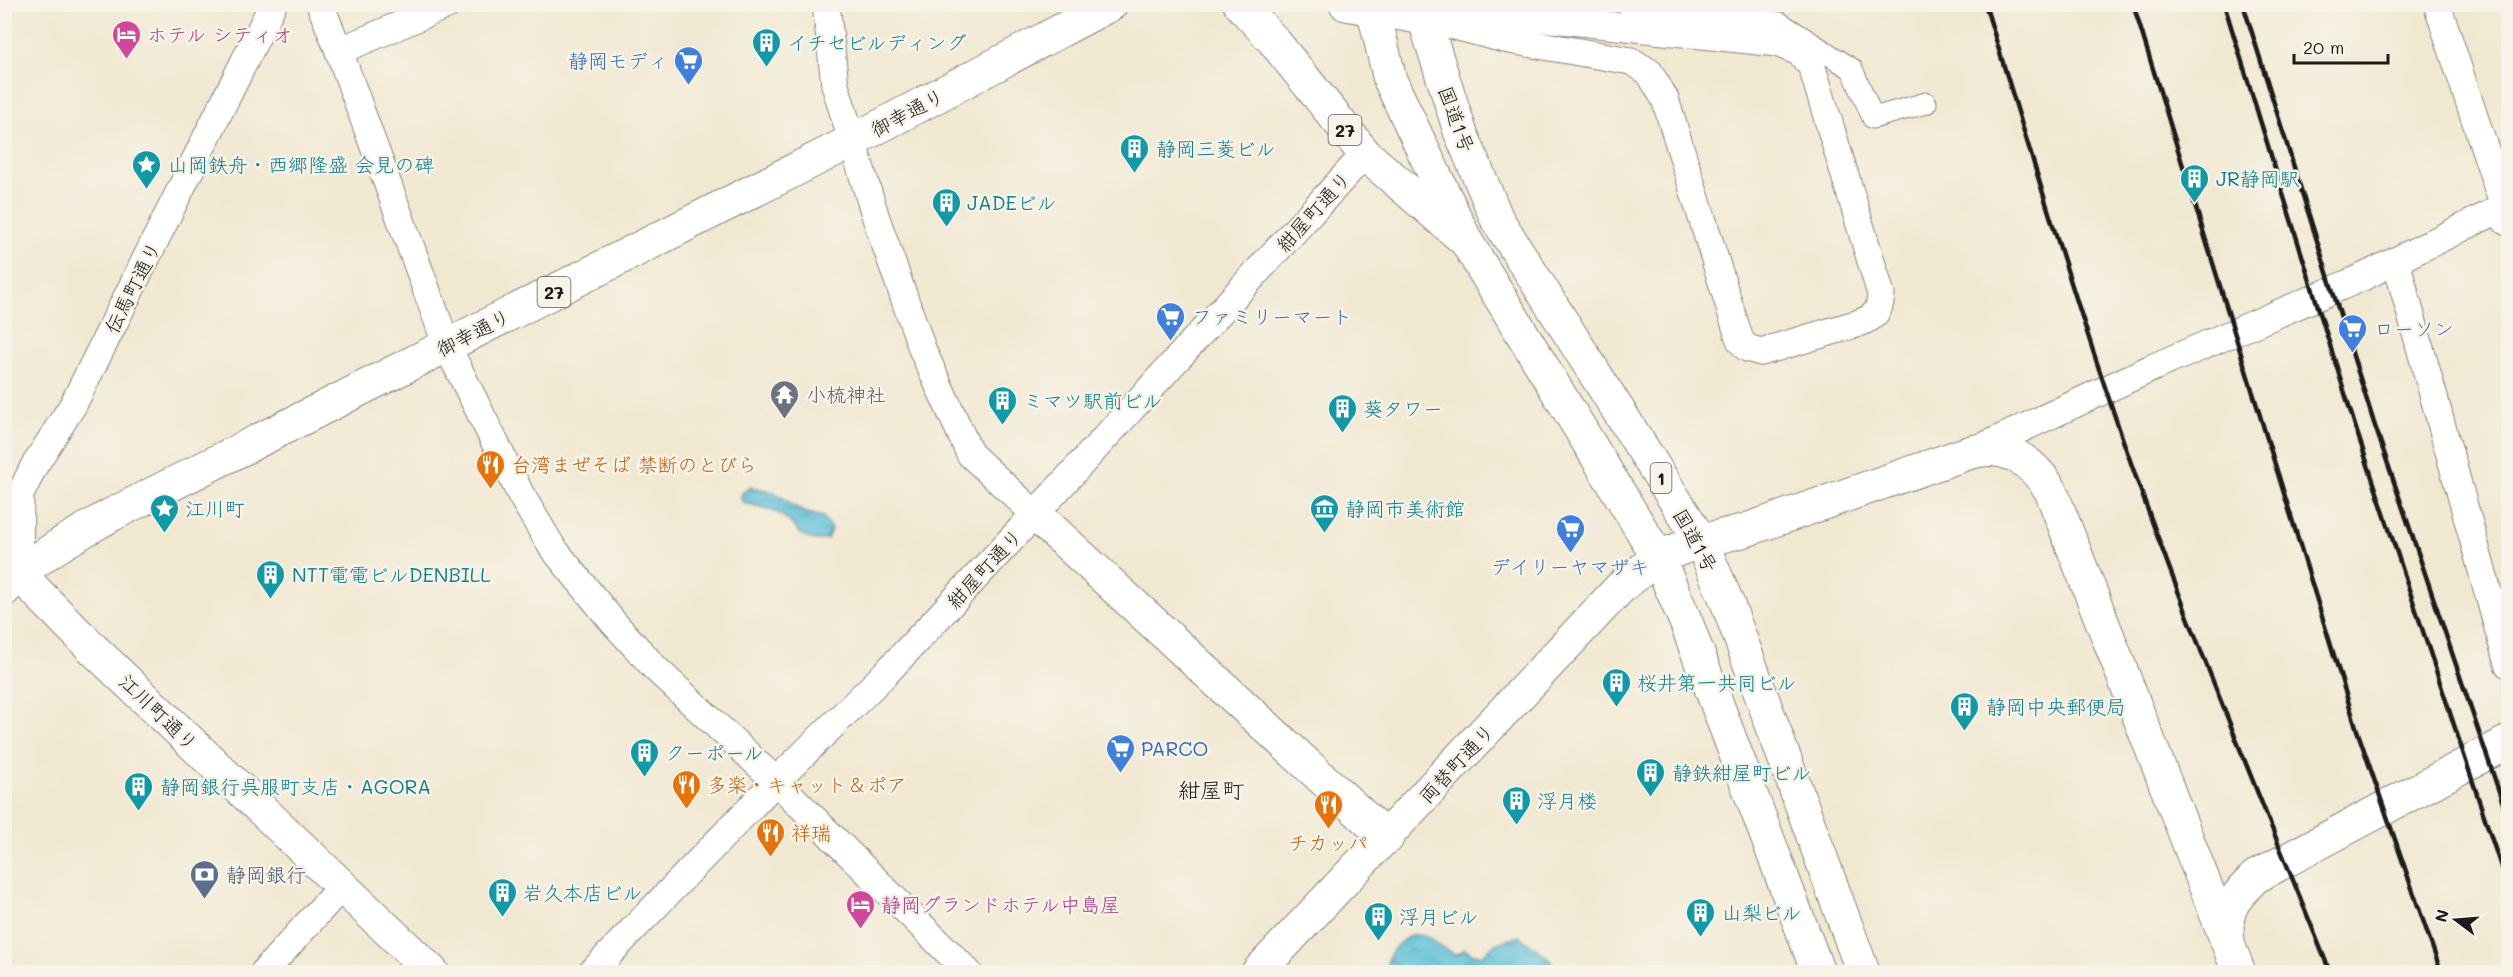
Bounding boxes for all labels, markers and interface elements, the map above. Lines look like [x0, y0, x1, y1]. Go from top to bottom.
hotel icon: ホテル シティオ [110, 18, 142, 60]
place label: ホテル シティオ [147, 21, 293, 47]
building icon: イチセビルディング [750, 26, 782, 68]
scale bar [2294, 27, 2388, 65]
place label: イチセビルディング [787, 29, 967, 55]
text: 20 m [2303, 35, 2344, 59]
supermarket icon: 静岡モディ [673, 44, 705, 86]
place label: 静岡モディ [568, 47, 668, 73]
street label: 御幸通り [866, 82, 948, 142]
street label: 国道1号 [1433, 82, 1481, 156]
road number: 27 [1328, 115, 1362, 145]
building icon: 静岡三菱ビル [1119, 132, 1151, 174]
place label: 静岡三菱ビル [1156, 135, 1276, 161]
place icon: 山岡鉄舟・西郷隆盛 会見の碑 [131, 148, 163, 190]
place label: 山岡鉄舟・西郷隆盛 会見の碑 [168, 151, 434, 177]
building icon: JR静岡駅 [2179, 162, 2211, 204]
street label: 紺屋町通り [1270, 165, 1356, 257]
place label: JR静岡駅 [2216, 165, 2300, 191]
building icon: JADEビル [930, 186, 962, 228]
place label: JADEビル [967, 189, 1057, 215]
street label: 伝馬町通り [98, 237, 166, 337]
road number: 27 [538, 277, 570, 307]
supermarket icon: ファミリーマート [1155, 300, 1187, 342]
street label: 御幸通り [431, 302, 515, 362]
place label: ファミリーマート [1192, 303, 1352, 329]
supermarket icon: ローソン [2337, 312, 2369, 354]
place label: ローソン [2374, 315, 2454, 341]
temple icon: 小梳神社 [769, 378, 801, 420]
place label: 小梳神社 [806, 381, 886, 407]
building icon: ミマツ駅前ビル [986, 384, 1018, 426]
place label: ミマツ駅前ビル [1023, 387, 1163, 413]
building icon: 葵タワー [1326, 392, 1358, 434]
place label: 葵タワー [1363, 395, 1443, 421]
restaurant icon: 台湾まぜそば 禁断のとびら [474, 448, 506, 490]
place label: 台湾まぜそば 禁断のとびら [511, 451, 757, 477]
road number: 1 [1650, 463, 1672, 493]
place icon: 江川町 [148, 492, 180, 534]
museum icon: 静岡市美術館 [1308, 492, 1340, 534]
place label: 江川町 [185, 495, 245, 521]
place label: 静岡市美術館 [1345, 495, 1465, 521]
street label: 国道1号 [1668, 504, 1724, 576]
supermarket icon: デイリーヤマザキ [1554, 512, 1586, 554]
street label: 紺屋町通り [940, 523, 1028, 613]
place label: デイリーヤマザキ [1490, 553, 1650, 579]
building icon: NTT電電ビルDENBILL [255, 558, 287, 600]
place label: NTT電電ビルDENBILL [292, 561, 491, 587]
building icon: 桜井第一共同ビル [1600, 666, 1632, 708]
street label: 江川町通り [114, 668, 204, 756]
place label: 桜井第一共同ビル [1637, 669, 1797, 695]
building icon: 静岡中央郵便局 [1949, 690, 1981, 732]
place label: 静岡中央郵便局 [1986, 693, 2126, 719]
street label: 両替町通り [1412, 718, 1500, 808]
supermarket icon: PARCO [1104, 732, 1136, 774]
place label: PARCO [1141, 735, 1208, 761]
building icon: クーポール [628, 736, 660, 778]
place label: クーポール [665, 739, 764, 765]
building icon: 静鉄紺屋町ビル [1635, 756, 1667, 798]
place label: 静鉄紺屋町ビル [1672, 759, 1812, 785]
restaurant icon: 多楽・キャット＆ポア [670, 768, 702, 810]
building icon: 静岡銀行呉服町支店・AGORA [123, 770, 155, 812]
place label: 多楽・キャット＆ポア [707, 771, 907, 797]
place label: 静岡銀行呉服町支店・AGORA [160, 773, 431, 799]
district label: 紺屋町 [1178, 775, 1244, 804]
building icon: 浮月楼 [1500, 784, 1532, 826]
place label: 浮月楼 [1537, 787, 1597, 813]
restaurant icon: チカッパ [1312, 788, 1344, 830]
restaurant icon: 祥瑞 [754, 816, 786, 858]
place label: 祥瑞 [791, 819, 831, 845]
place label: チカッパ [1288, 829, 1368, 855]
bank icon: 静岡銀行 [189, 858, 221, 900]
place label: 静岡銀行 [226, 861, 306, 887]
building icon: 岩久本店ビル [486, 876, 518, 918]
place label: 岩久本店ビル [523, 879, 643, 905]
hotel icon: 静岡グランドホテル中島屋 [844, 888, 876, 930]
north arrow [2426, 890, 2486, 950]
place label: 静岡グランドホテル中島屋 [881, 891, 1120, 917]
building icon: 山梨ビル [1685, 896, 1717, 938]
place label: 山梨ビル [1722, 899, 1802, 925]
building icon: 浮月ビル [1362, 900, 1394, 942]
place label: 浮月ビル [1399, 903, 1479, 929]
text: N [2429, 907, 2453, 924]

